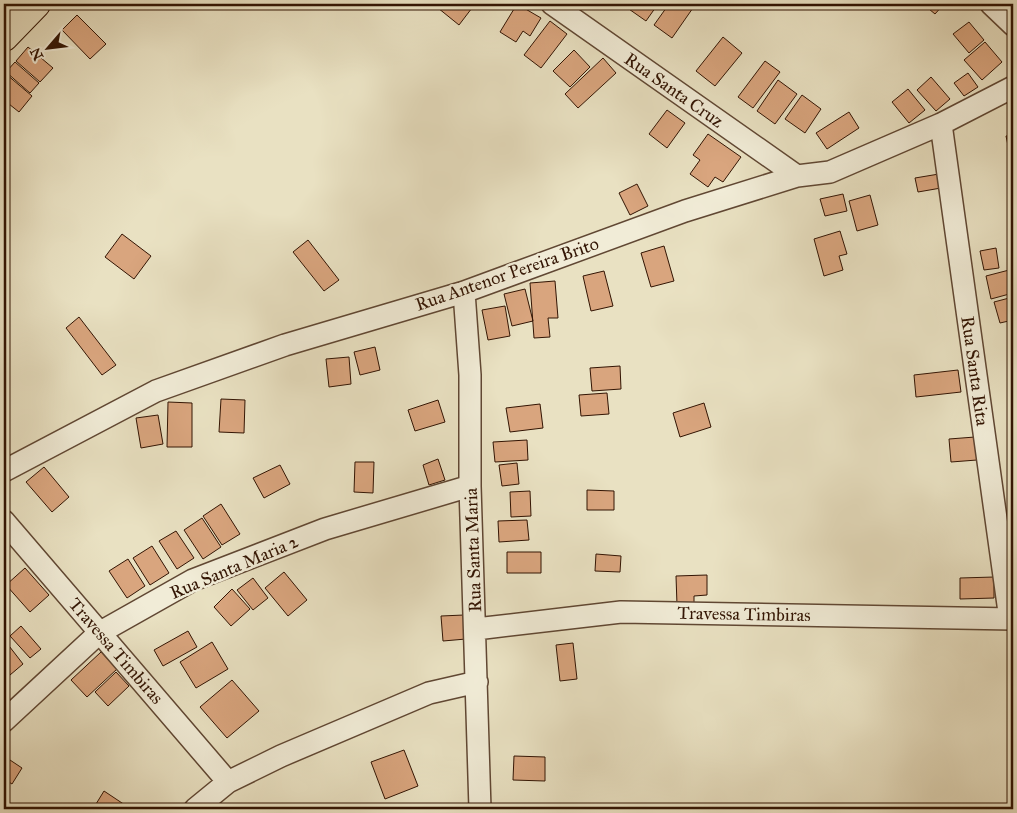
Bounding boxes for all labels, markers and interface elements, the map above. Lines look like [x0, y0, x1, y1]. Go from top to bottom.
north arrow [22, 22, 72, 72]
text: N [27, 45, 47, 63]
street label: Rua Santa Cruz [620, 48, 728, 132]
street label: Rua Antenor Pereira Brito [412, 232, 602, 316]
street label: Rua Santa Rita [956, 315, 994, 428]
street label: Rua Santa Maria [460, 487, 486, 613]
street label: Rua Santa Maria 2 [167, 530, 302, 604]
street label: Travessa Timbiras [64, 593, 168, 709]
street label: Travessa Timbiras [677, 602, 811, 626]

